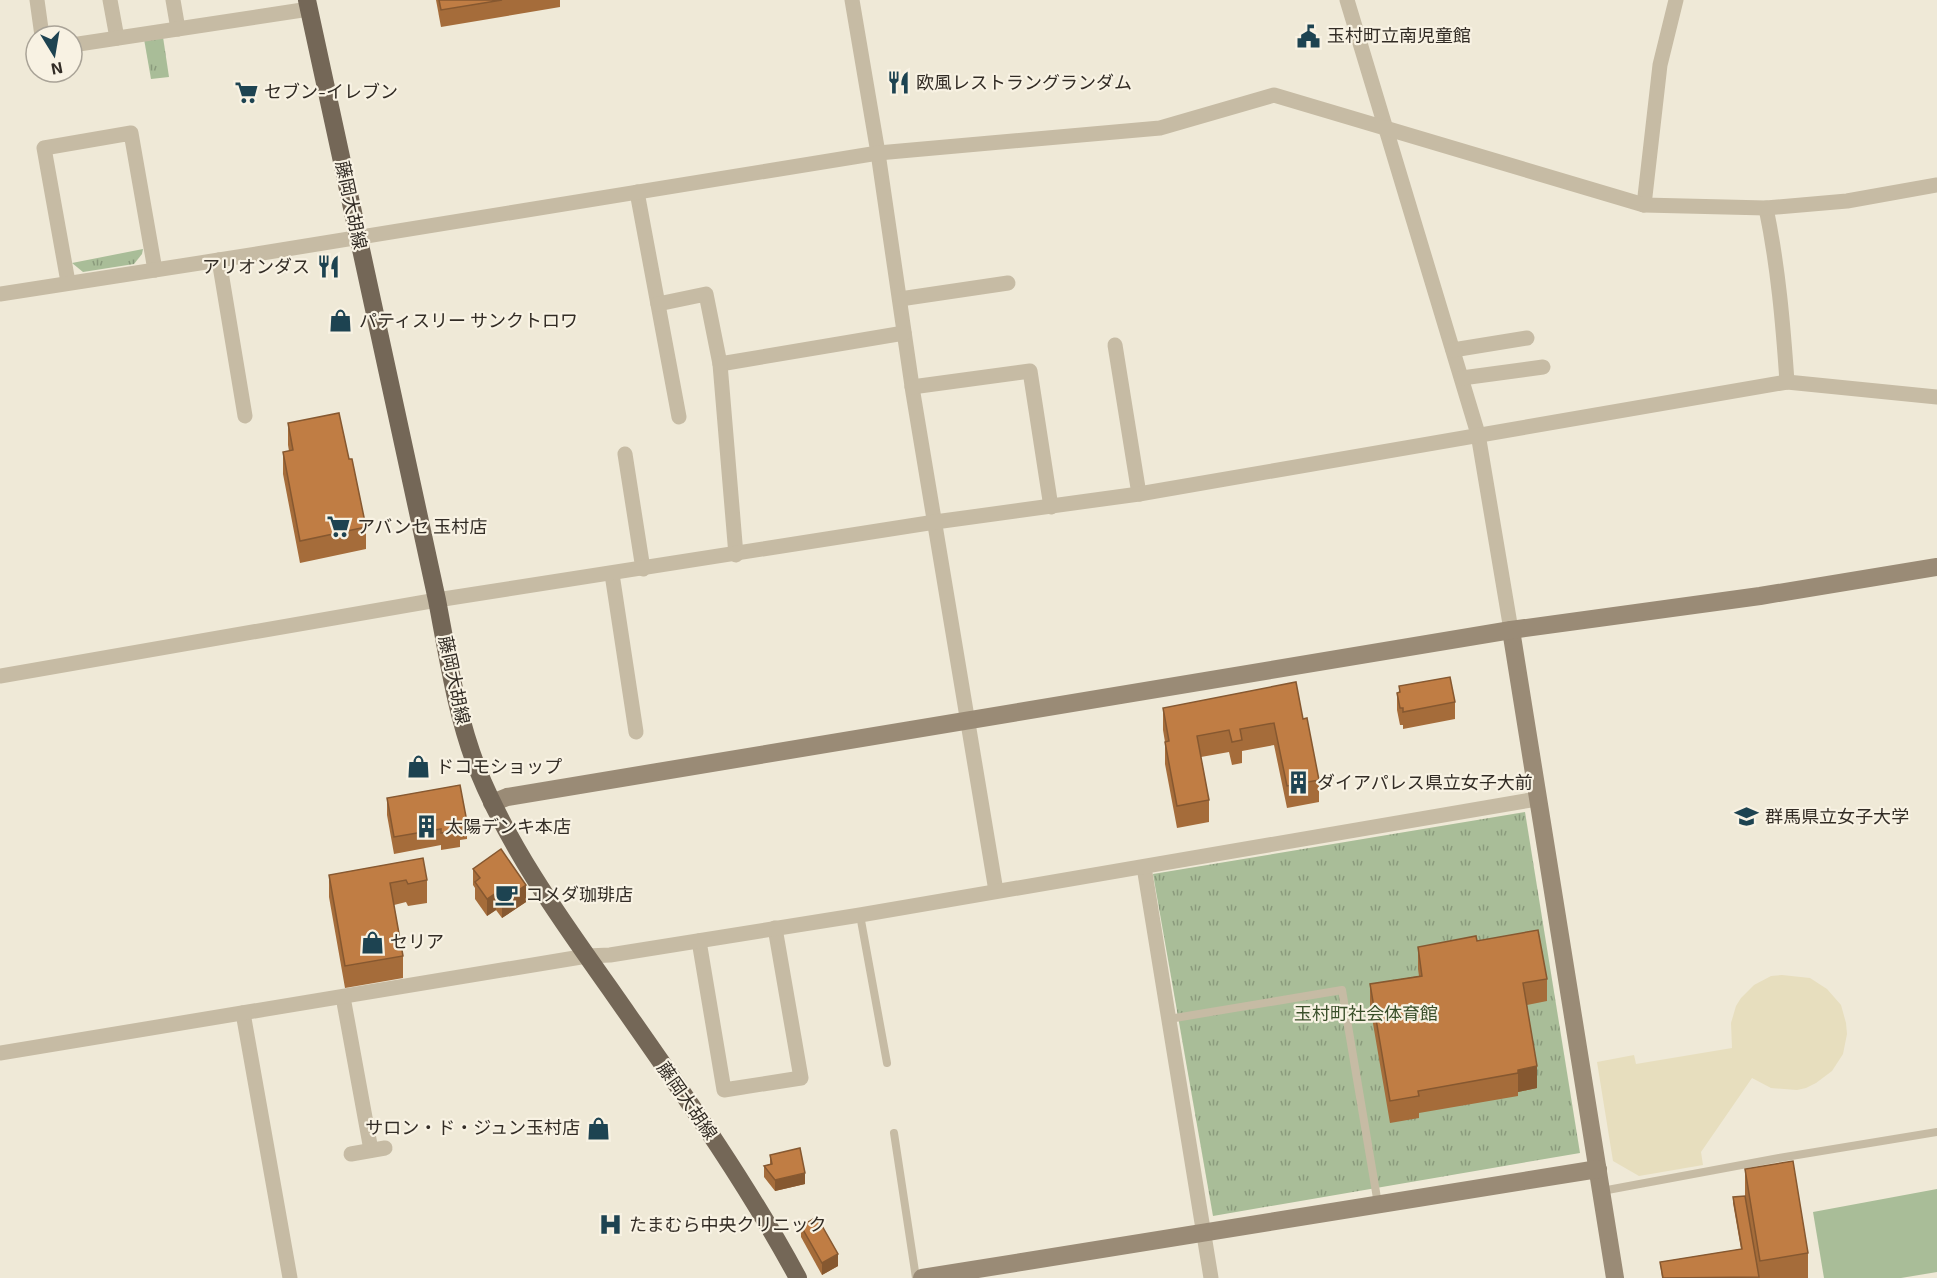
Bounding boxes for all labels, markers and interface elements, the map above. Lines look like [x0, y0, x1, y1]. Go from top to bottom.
public building icon: 玉村町立南児童館 [1296, 23, 1322, 49]
north arrow [24, 24, 84, 84]
place label: 玉村町立南児童館 [1327, 24, 1471, 46]
text: N [49, 59, 64, 80]
restaurant icon: 欧風レストラングランダム [885, 70, 911, 96]
place label: 欧風レストラングランダム [916, 71, 1132, 93]
supermarket icon: セブン-イレブン [233, 79, 259, 105]
place label: セブン-イレブン [264, 80, 398, 102]
street label: 藤岡大胡線 [332, 158, 372, 251]
restaurant icon: アリオンダス [315, 254, 341, 280]
place label: アリオンダス [202, 255, 310, 277]
shop icon: パティスリー サンクトロワ [328, 308, 354, 334]
place label: パティスリー サンクトロワ [359, 309, 578, 331]
supermarket icon: アバンセ 玉村店 [326, 514, 352, 540]
place label: アバンセ 玉村店 [357, 515, 487, 537]
street label: 藤岡大胡線 [435, 633, 475, 726]
shop icon: ドコモショップ [405, 754, 431, 780]
place label: ドコモショップ [436, 755, 562, 777]
building icon: ダイアパレス県立女子大前 [1286, 770, 1312, 796]
place label: ダイアパレス県立女子大前 [1317, 771, 1533, 793]
school or university icon: 群馬県立女子大学 [1734, 804, 1760, 830]
place label: 群馬県立女子大学 [1765, 805, 1909, 827]
building icon: 太陽デンキ本店 [414, 814, 440, 840]
place label: 太陽デンキ本店 [445, 815, 571, 837]
cafe icon: コメダ珈琲店 [494, 882, 520, 908]
place label: コメダ珈琲店 [525, 883, 633, 905]
shop icon: セリア [359, 929, 385, 955]
place label: セリア [390, 930, 444, 952]
park label: 玉村町社会体育館 [1294, 1002, 1438, 1024]
street label: 藤岡大胡線 [653, 1057, 723, 1144]
shop icon: サロン・ド・ジュン玉村店 [585, 1115, 611, 1141]
place label: サロン・ド・ジュン玉村店 [365, 1116, 580, 1138]
hospital icon: たまむら中央クリニック [598, 1212, 624, 1238]
place label: たまむら中央クリニック [629, 1213, 826, 1235]

